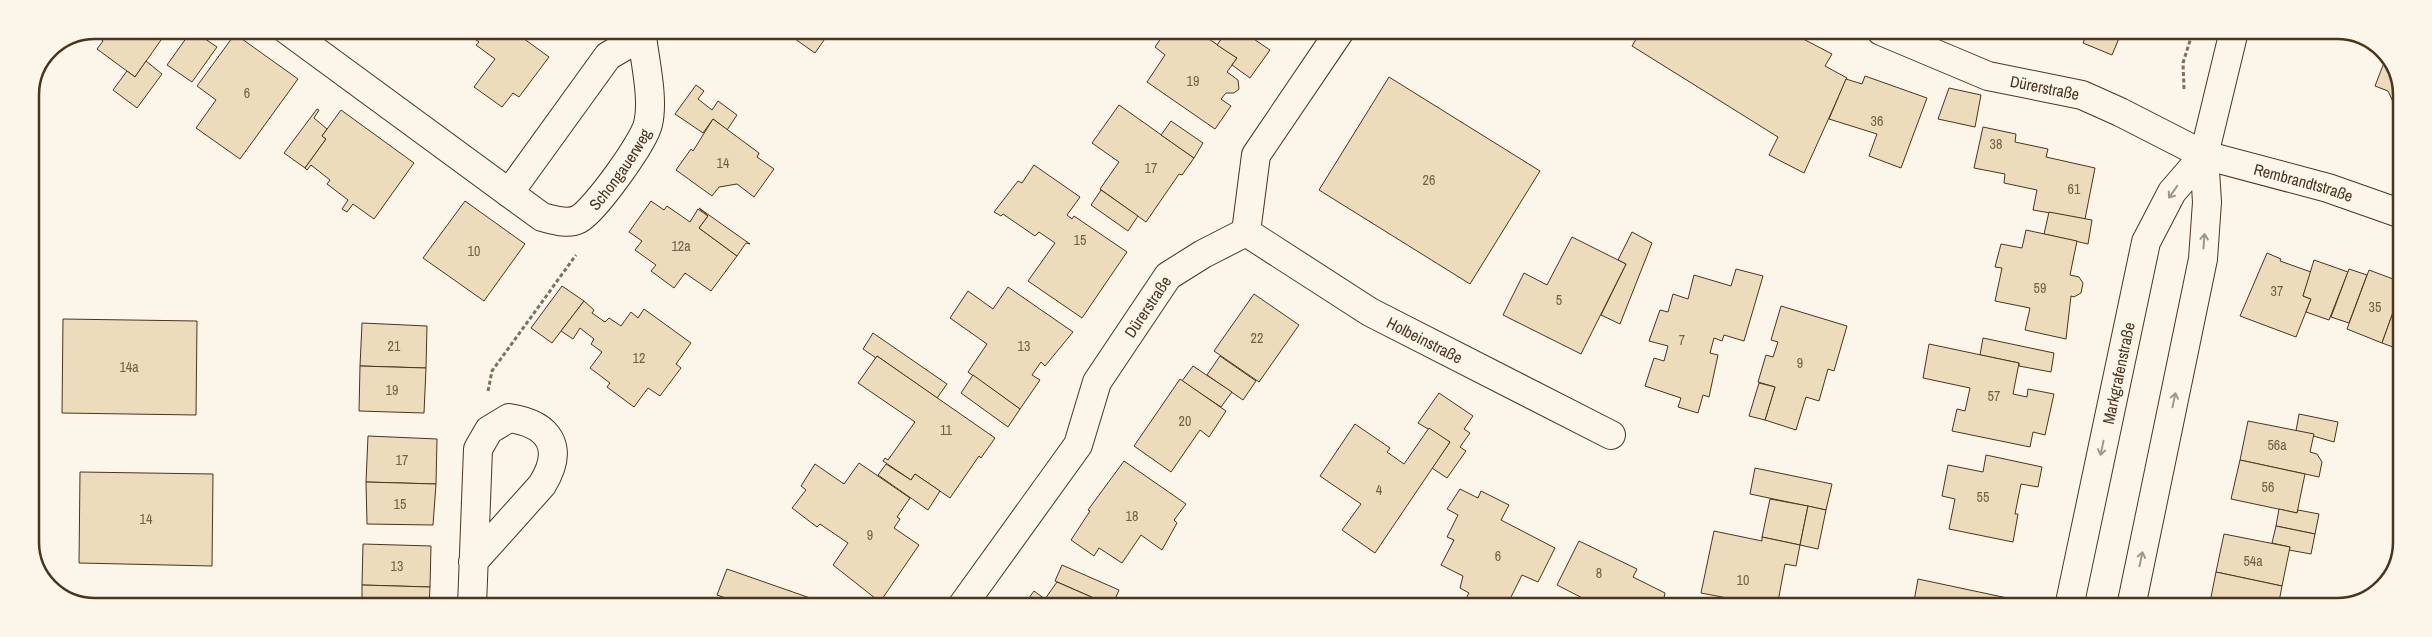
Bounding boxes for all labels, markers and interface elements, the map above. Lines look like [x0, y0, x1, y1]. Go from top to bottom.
street label: Dürerstraße [2008, 70, 2081, 105]
house number: 19 [1187, 72, 1199, 90]
house number: 6 [244, 84, 250, 102]
house number: 36 [1871, 112, 1883, 130]
street label: Schongauerweg [584, 124, 656, 215]
house number: 38 [1990, 135, 2002, 153]
house number: 14 [717, 154, 730, 172]
street label: Rembrandtstraße [2251, 158, 2356, 207]
house number: 17 [1145, 159, 1157, 177]
house number: 26 [1423, 171, 1435, 189]
house number: 61 [2068, 180, 2081, 198]
one-way arrow [2168, 185, 2178, 199]
house number: 15 [1074, 231, 1086, 249]
one-way arrow [2200, 233, 2209, 249]
house number: 12a [671, 237, 691, 255]
house number: 10 [468, 242, 480, 260]
street label: Dürerstraße [1119, 271, 1176, 342]
house number: 59 [2034, 279, 2046, 297]
house number: 37 [2271, 282, 2283, 300]
house number: 5 [1556, 291, 1562, 309]
house number: 35 [2369, 298, 2381, 316]
street label: Holbeinstraße [1383, 311, 1466, 368]
street label: Markgrafenstraße [2097, 320, 2140, 426]
house number: 22 [1251, 329, 1263, 347]
house number: 7 [1679, 331, 1685, 349]
house number: 21 [388, 337, 401, 355]
house number: 13 [1018, 337, 1030, 355]
house number: 12 [633, 349, 645, 367]
house number: 9 [1797, 354, 1803, 372]
house number: 14a [119, 358, 139, 376]
house number: 19 [386, 381, 398, 399]
house number: 57 [1988, 387, 2000, 405]
one-way arrow [2169, 392, 2179, 408]
house number: 20 [1179, 412, 1191, 430]
house number: 11 [940, 421, 953, 439]
house number: 56a [2267, 436, 2287, 454]
one-way arrow [2097, 440, 2107, 456]
house number: 17 [396, 451, 408, 469]
house number: 56 [2262, 478, 2274, 496]
house number: 4 [1376, 481, 1383, 499]
house number: 55 [1977, 488, 1989, 506]
house number: 15 [394, 495, 406, 513]
house number: 18 [1126, 507, 1138, 525]
house number: 14 [140, 510, 153, 528]
house number: 9 [867, 526, 873, 544]
house number: 6 [1495, 547, 1501, 565]
one-way arrow [2136, 552, 2146, 568]
house number: 54a [2243, 552, 2263, 570]
house number: 13 [391, 557, 403, 575]
house number: 8 [1596, 564, 1602, 582]
house number: 10 [1737, 571, 1749, 589]

